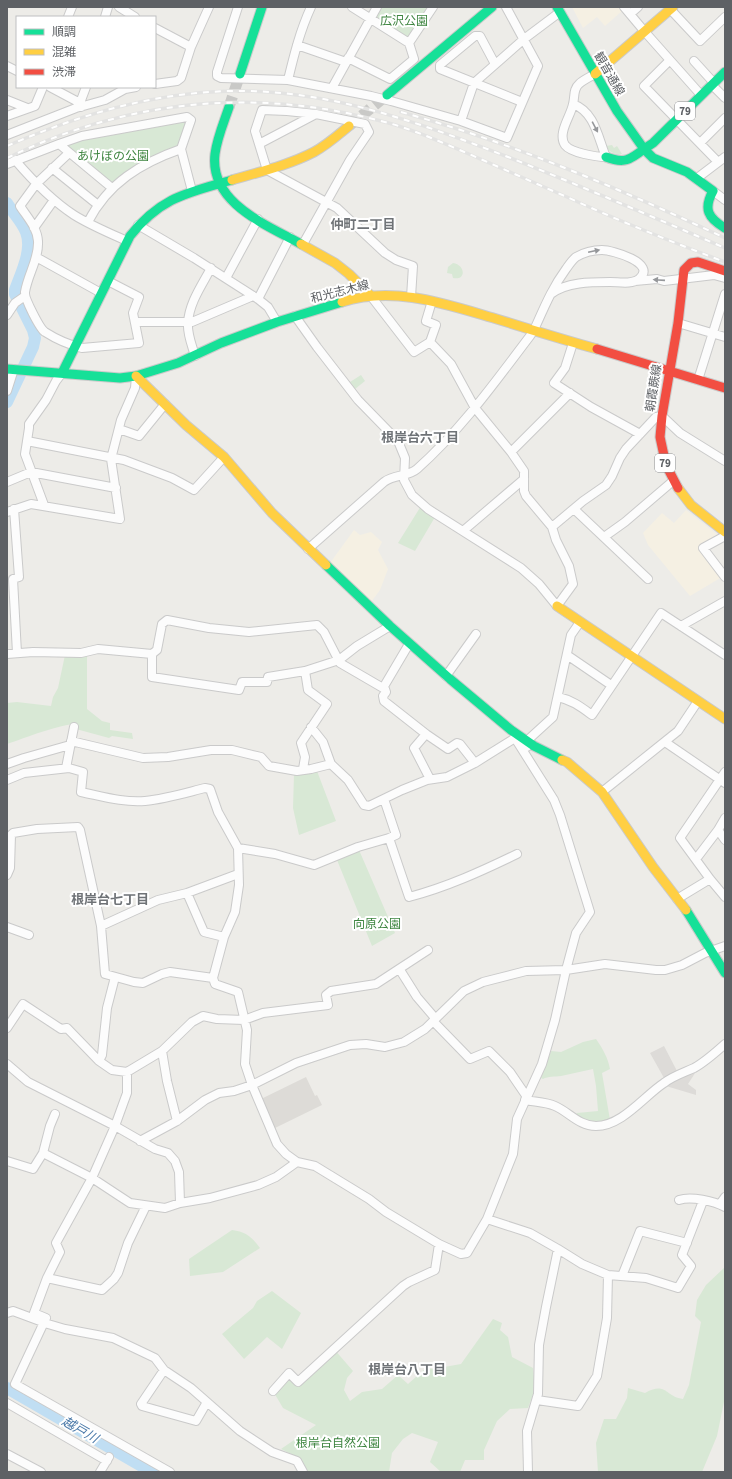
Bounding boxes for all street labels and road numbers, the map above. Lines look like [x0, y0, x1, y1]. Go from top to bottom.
street label: 観音通線 [590, 49, 628, 99]
road number: 79 [675, 102, 695, 120]
street label: 和光志木線 [309, 276, 371, 308]
street label: 朝霞蕨線 [642, 363, 666, 413]
road number: 79 [655, 454, 675, 472]

